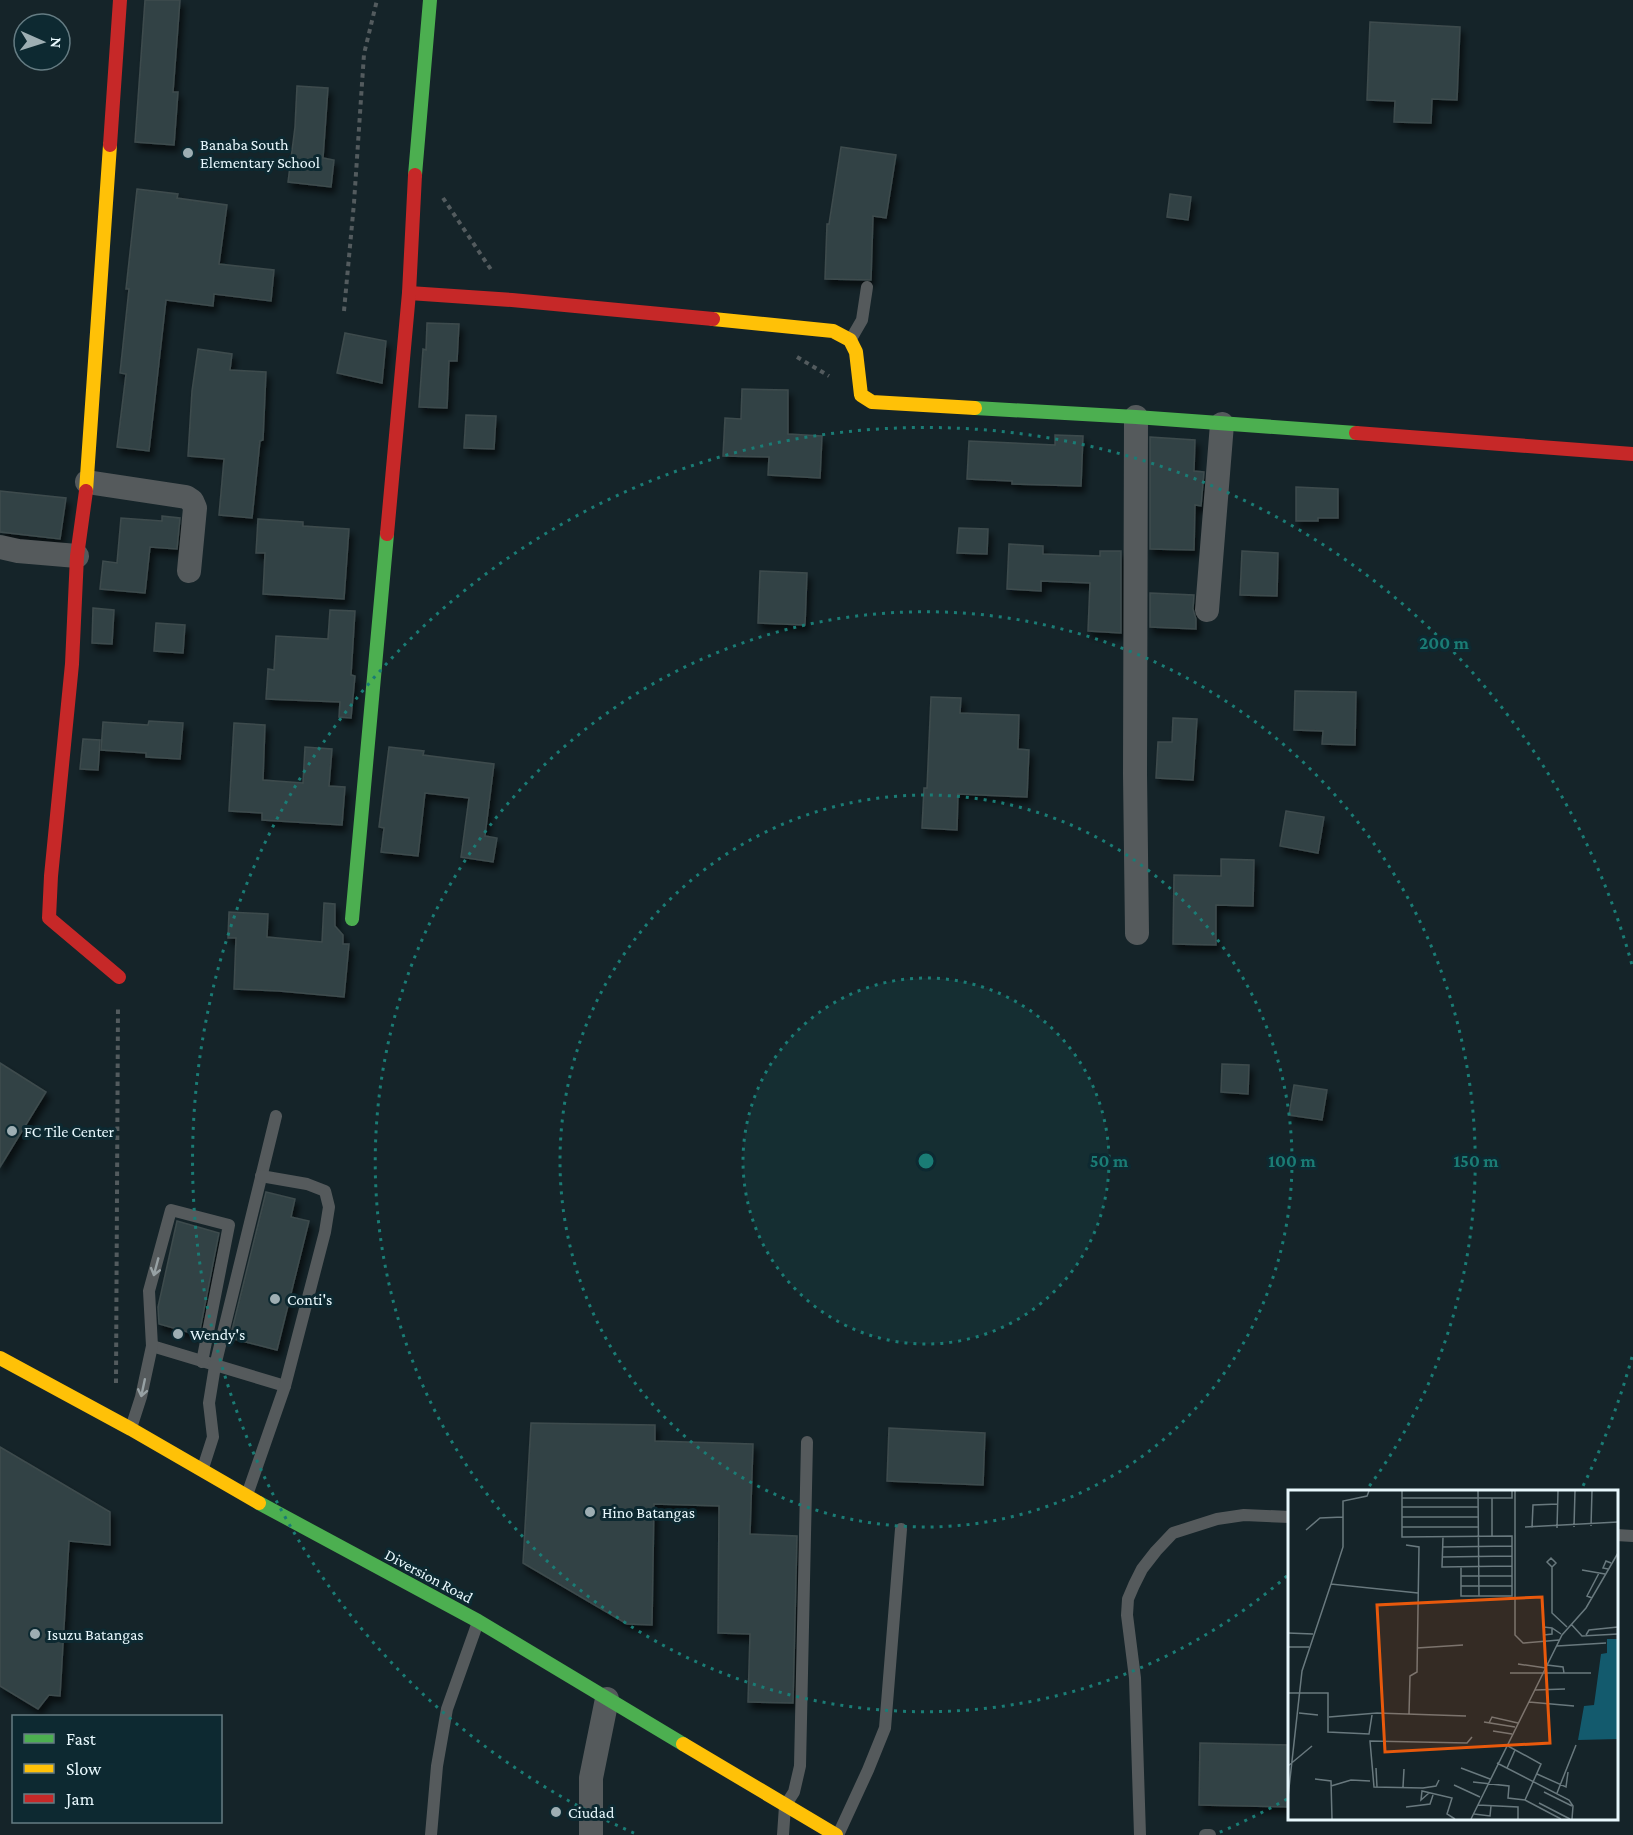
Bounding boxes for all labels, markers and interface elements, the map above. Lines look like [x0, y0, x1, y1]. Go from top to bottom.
north arrow [12, 12, 72, 72]
text: N [48, 37, 65, 49]
place label: Banaba South Elementary School [200, 136, 320, 172]
marker: Banaba South Elementary School [181, 146, 195, 160]
text: 200 m [1419, 633, 1470, 653]
place label: FC Tile Center [24, 1123, 115, 1140]
marker: FC Tile Center [5, 1124, 19, 1138]
centre of rings [916, 1151, 936, 1171]
text: 50 m [1090, 1151, 1129, 1171]
text: 100 m [1268, 1151, 1316, 1171]
text: 150 m [1453, 1151, 1499, 1171]
one-way arrow [149, 1257, 161, 1276]
place label: Conti's [287, 1291, 332, 1308]
marker: Conti's [268, 1292, 282, 1306]
place label: Wendy's [190, 1326, 245, 1344]
marker: Wendy's [171, 1327, 185, 1341]
one-way arrow [137, 1378, 148, 1398]
inset map [1288, 1490, 1618, 1820]
place label: Hino Batangas [602, 1504, 695, 1522]
marker: Hino Batangas [583, 1505, 597, 1519]
street label: Diversion Road [382, 1546, 476, 1607]
place label: Isuzu Batangas [47, 1626, 144, 1644]
marker: Isuzu Batangas [28, 1627, 42, 1641]
legend [12, 1715, 222, 1823]
text: Fast [66, 1729, 97, 1749]
text: Slow [66, 1759, 102, 1779]
text: Jam [64, 1789, 95, 1809]
place label: Ciudad [568, 1804, 615, 1821]
marker: Ciudad [549, 1805, 563, 1819]

